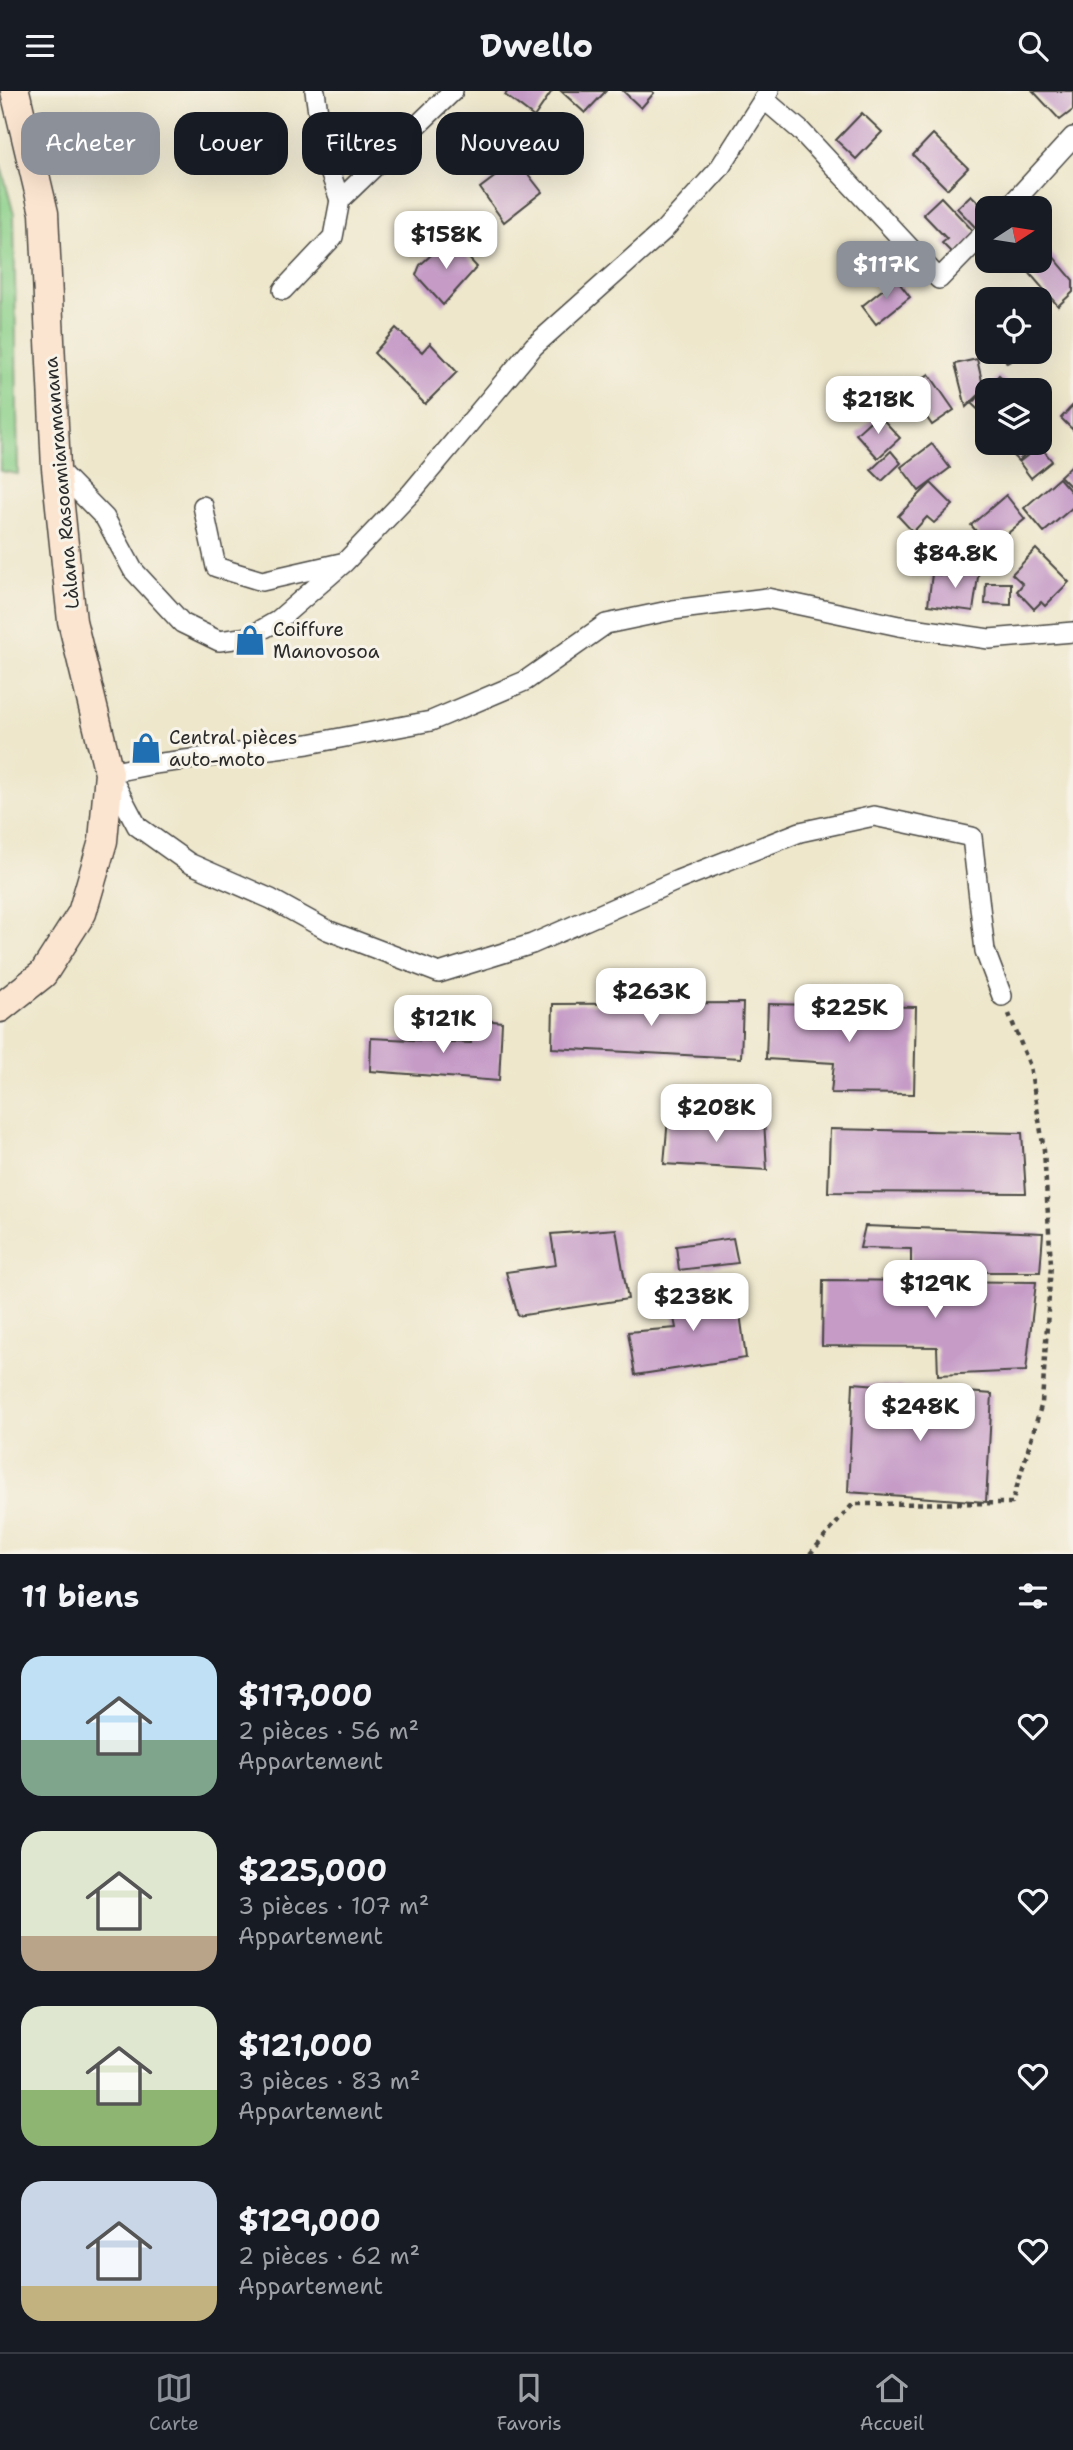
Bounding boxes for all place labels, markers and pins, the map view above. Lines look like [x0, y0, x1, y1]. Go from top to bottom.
pin: $158K [397, 211, 495, 271]
pin: $117K [837, 241, 935, 301]
pin: $218K [829, 377, 927, 436]
pin: $84.8K [898, 531, 1012, 590]
place label: Coiffure Manovosoa [273, 617, 380, 664]
shop icon: Coiffure Manovosoa [233, 623, 267, 657]
place label: Central pièces auto-moto [169, 725, 297, 772]
shop icon: Central pièces auto-moto [129, 731, 163, 765]
pin: $263K [602, 969, 700, 1028]
pin: $225K [800, 985, 898, 1044]
pin: $121K [394, 995, 492, 1055]
pin: $208K [667, 1084, 765, 1144]
pin: $129K [886, 1261, 984, 1320]
pin: $238K [644, 1273, 742, 1333]
pin: $248K [871, 1383, 969, 1443]

